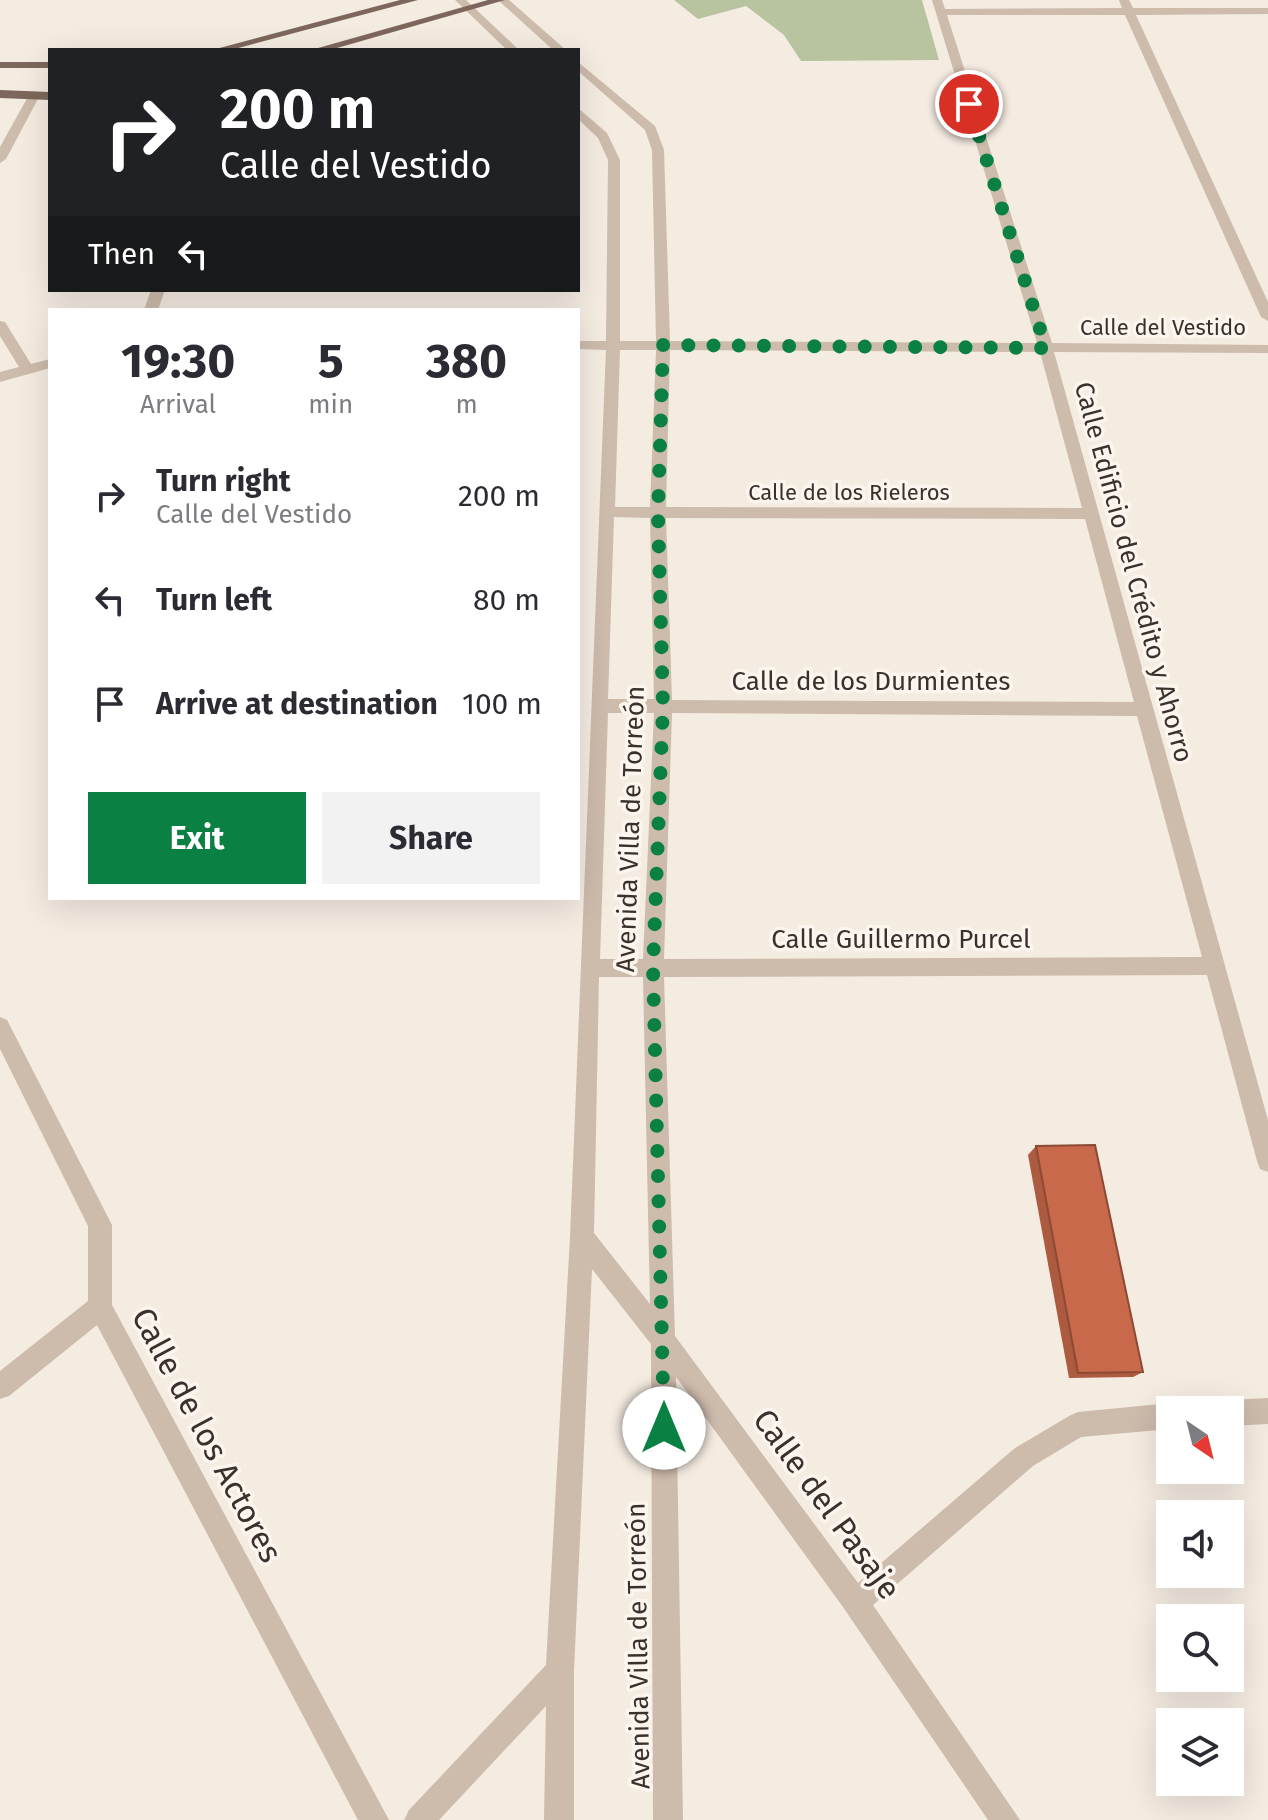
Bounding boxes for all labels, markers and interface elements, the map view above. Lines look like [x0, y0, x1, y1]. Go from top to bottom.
pin [935, 70, 1003, 138]
text: 200 m [220, 76, 375, 143]
icon: right [88, 80, 192, 184]
icon: arrive [947, 82, 991, 126]
text: Calle del Vestido [220, 144, 492, 188]
icon: left [171, 232, 215, 276]
text: Then [88, 236, 155, 272]
street label: Calle del Vestido [1080, 314, 1246, 341]
text: 19:30 [121, 332, 235, 390]
text: 5 [318, 332, 344, 390]
text: 380 [426, 332, 507, 390]
street label: Calle Edificio del Crédito y Ahorro [1068, 378, 1199, 766]
text: Arrival [140, 389, 216, 420]
text: min [308, 389, 353, 420]
text: m [455, 389, 478, 420]
text: Turn right [156, 463, 291, 499]
icon: right [88, 474, 132, 518]
text: 200 m [458, 478, 540, 514]
street label: Calle de los Rieleros [748, 479, 950, 506]
text: Calle del Vestido [156, 499, 352, 530]
icon: left [88, 578, 132, 622]
text: Turn left [156, 582, 272, 618]
text: 80 m [473, 582, 540, 618]
street label: Calle de los Durmientes [732, 666, 1010, 697]
icon: arrive [88, 682, 132, 726]
street label: Avenida Villa de Torreón [610, 685, 651, 973]
text: Arrive at destination [156, 686, 438, 722]
text: 100 m [462, 686, 542, 722]
button: Exit [88, 792, 306, 884]
button: Share [322, 792, 540, 884]
street label: Calle Guillermo Purcel [771, 924, 1031, 955]
street label: Calle de los Actores [124, 1301, 290, 1569]
position arrow [622, 1386, 706, 1470]
north arrow [1156, 1396, 1244, 1484]
map controls [1156, 1396, 1244, 1796]
street label: Calle del Pasaje [745, 1402, 909, 1606]
button: sound [1156, 1500, 1244, 1588]
street label: Avenida Villa de Torreón [621, 1502, 656, 1790]
button: search [1156, 1604, 1244, 1692]
button: layers [1156, 1708, 1244, 1796]

